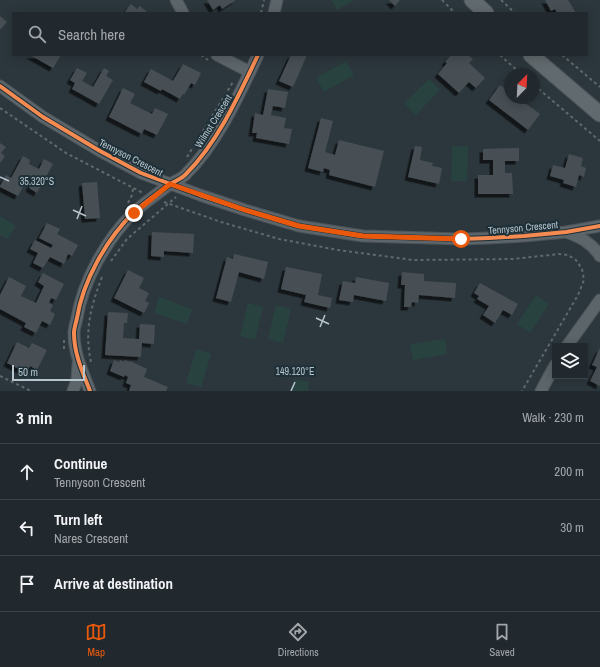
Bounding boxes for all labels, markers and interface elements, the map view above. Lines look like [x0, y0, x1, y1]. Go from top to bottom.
search box [12, 12, 588, 56]
icon: search [26, 23, 48, 45]
text: Search here [58, 24, 125, 45]
north arrow [504, 68, 540, 104]
street label: Wilmot Crescent [192, 92, 235, 150]
street label: Tennyson Crescent [97, 136, 166, 179]
text: 35.320°S [20, 175, 55, 188]
route end [125, 204, 143, 222]
street label: Tennyson Crescent [488, 218, 559, 237]
route start [452, 230, 470, 248]
map controls [552, 343, 588, 379]
button: layers [552, 343, 588, 379]
scale bar [12, 363, 85, 382]
text: 50 m [18, 365, 38, 379]
text: 149.120°E [275, 365, 315, 378]
text: 3 min [16, 406, 52, 429]
text: Walk · 230 m [522, 409, 584, 426]
text: Continue [54, 453, 107, 474]
icon: ahead [16, 461, 38, 483]
text: 200 m [554, 463, 584, 480]
text: Tennyson Crescent [54, 474, 145, 491]
text: Turn left [54, 509, 102, 530]
icon: left [16, 517, 38, 539]
text: 30 m [560, 519, 584, 536]
text: Nares Crescent [54, 530, 128, 547]
icon: arrive [16, 573, 38, 595]
text: Arrive at destination [54, 573, 173, 594]
tab: Map [85, 621, 107, 659]
tab: Directions [278, 621, 319, 659]
tab: Saved [489, 621, 515, 659]

